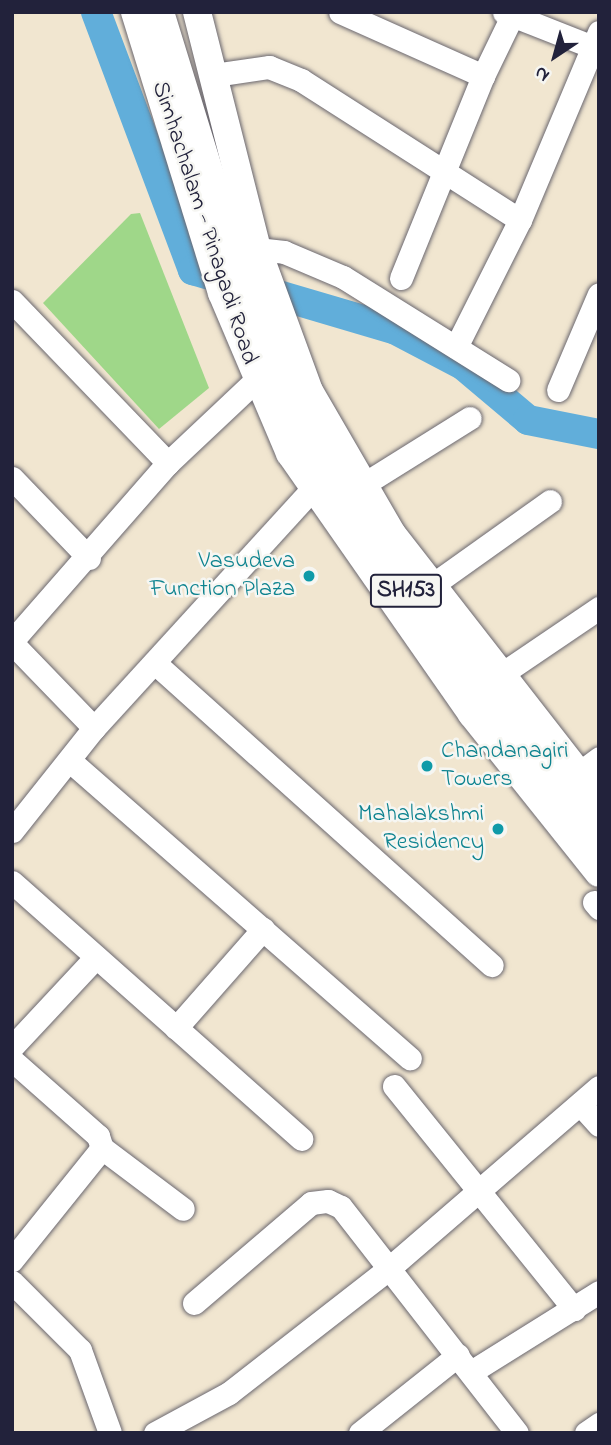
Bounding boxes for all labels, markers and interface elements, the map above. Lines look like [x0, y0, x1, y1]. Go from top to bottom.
north arrow [520, 21, 590, 91]
text: N [529, 59, 555, 88]
street label: Simhachalam - Pinagadi Road [145, 78, 263, 368]
place label: Vasudeva Function Plaza [150, 548, 295, 604]
marker: Vasudeva Function Plaza [301, 568, 317, 584]
road number: SH153 [369, 572, 443, 610]
place label: Chandanagiri Towers [441, 738, 568, 794]
marker: Chandanagiri Towers [419, 758, 435, 774]
place label: Mahalakshmi Residency [358, 801, 484, 857]
marker: Mahalakshmi Residency [490, 821, 506, 837]

